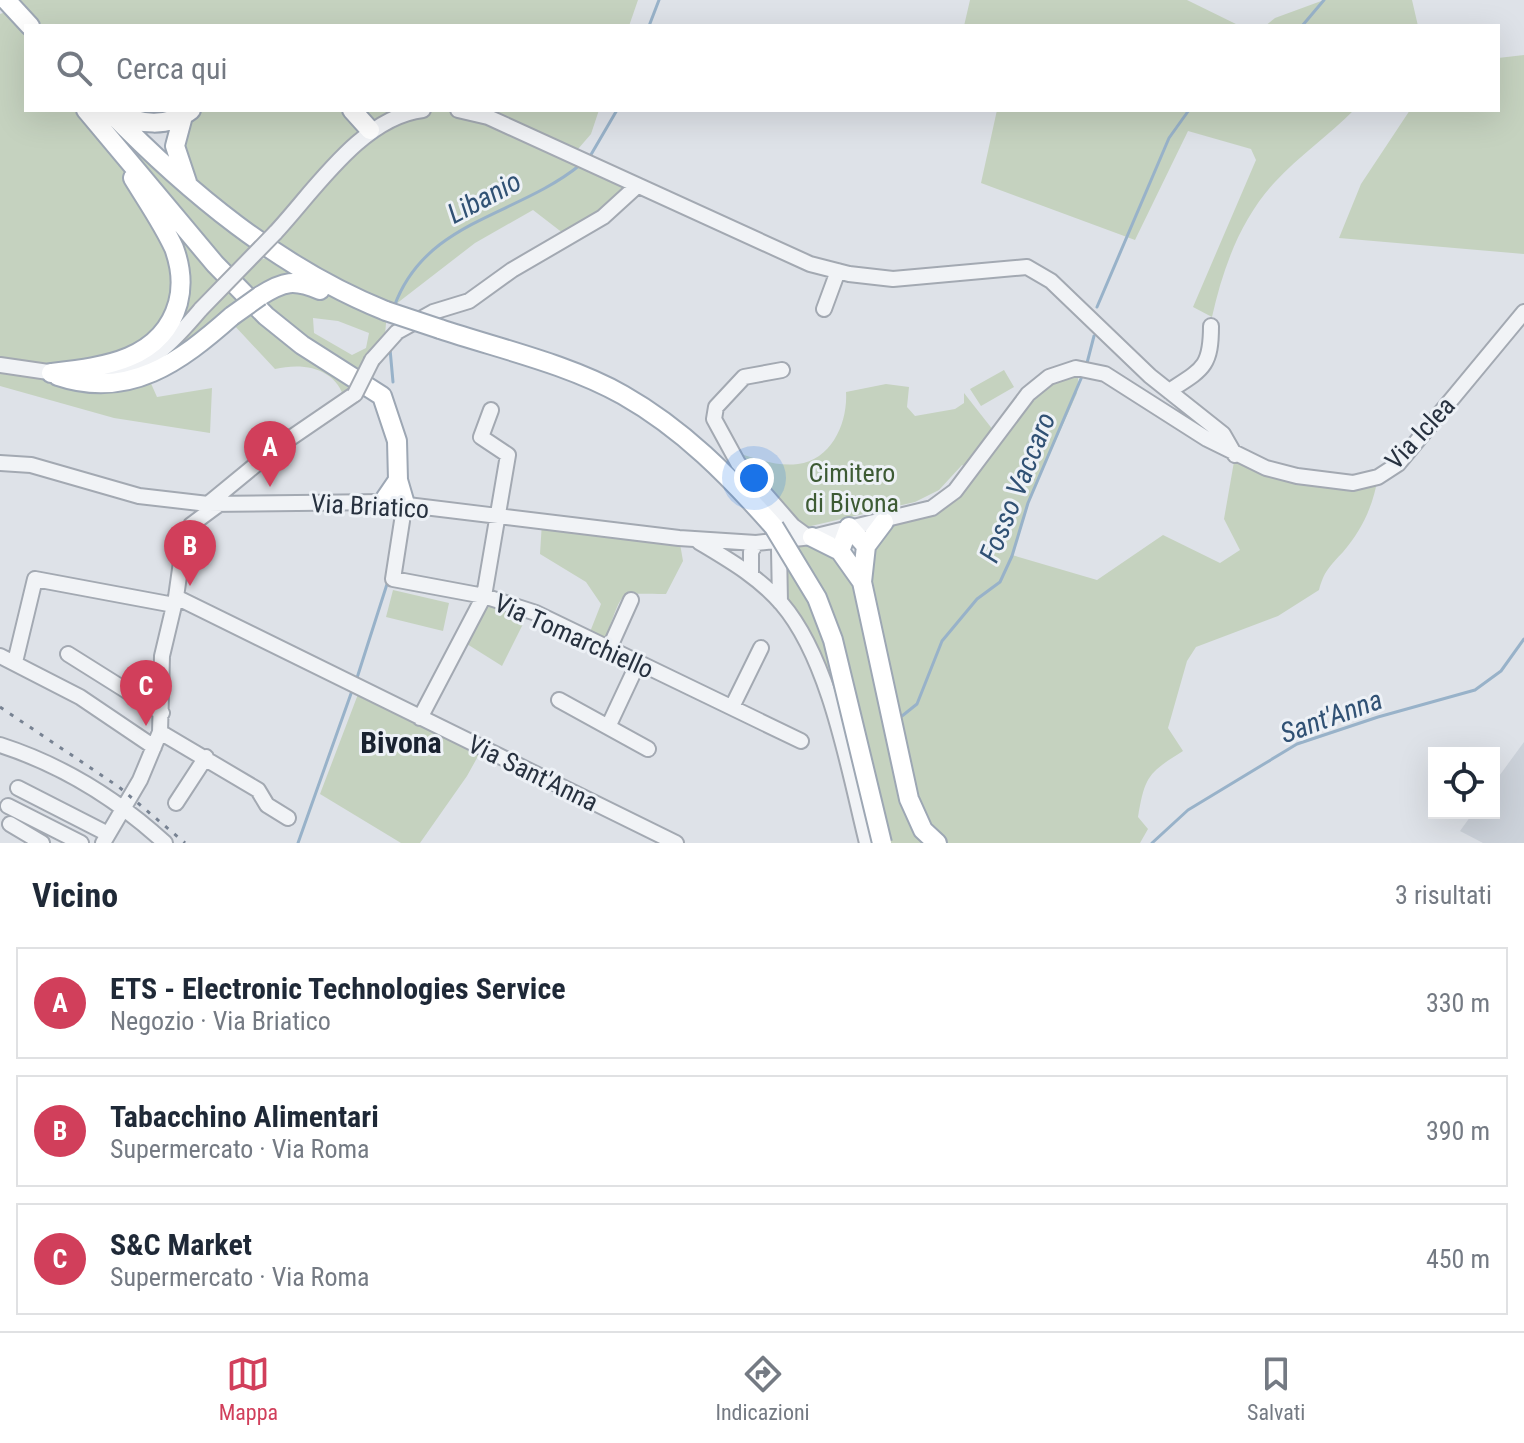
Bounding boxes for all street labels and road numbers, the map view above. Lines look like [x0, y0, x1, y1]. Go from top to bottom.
street label: Via Iclea [1379, 391, 1461, 475]
street label: Via Briatico [310, 488, 430, 524]
street label: Via Tomarchiello [490, 587, 658, 685]
street label: Via Sant'Anna [463, 729, 603, 817]

